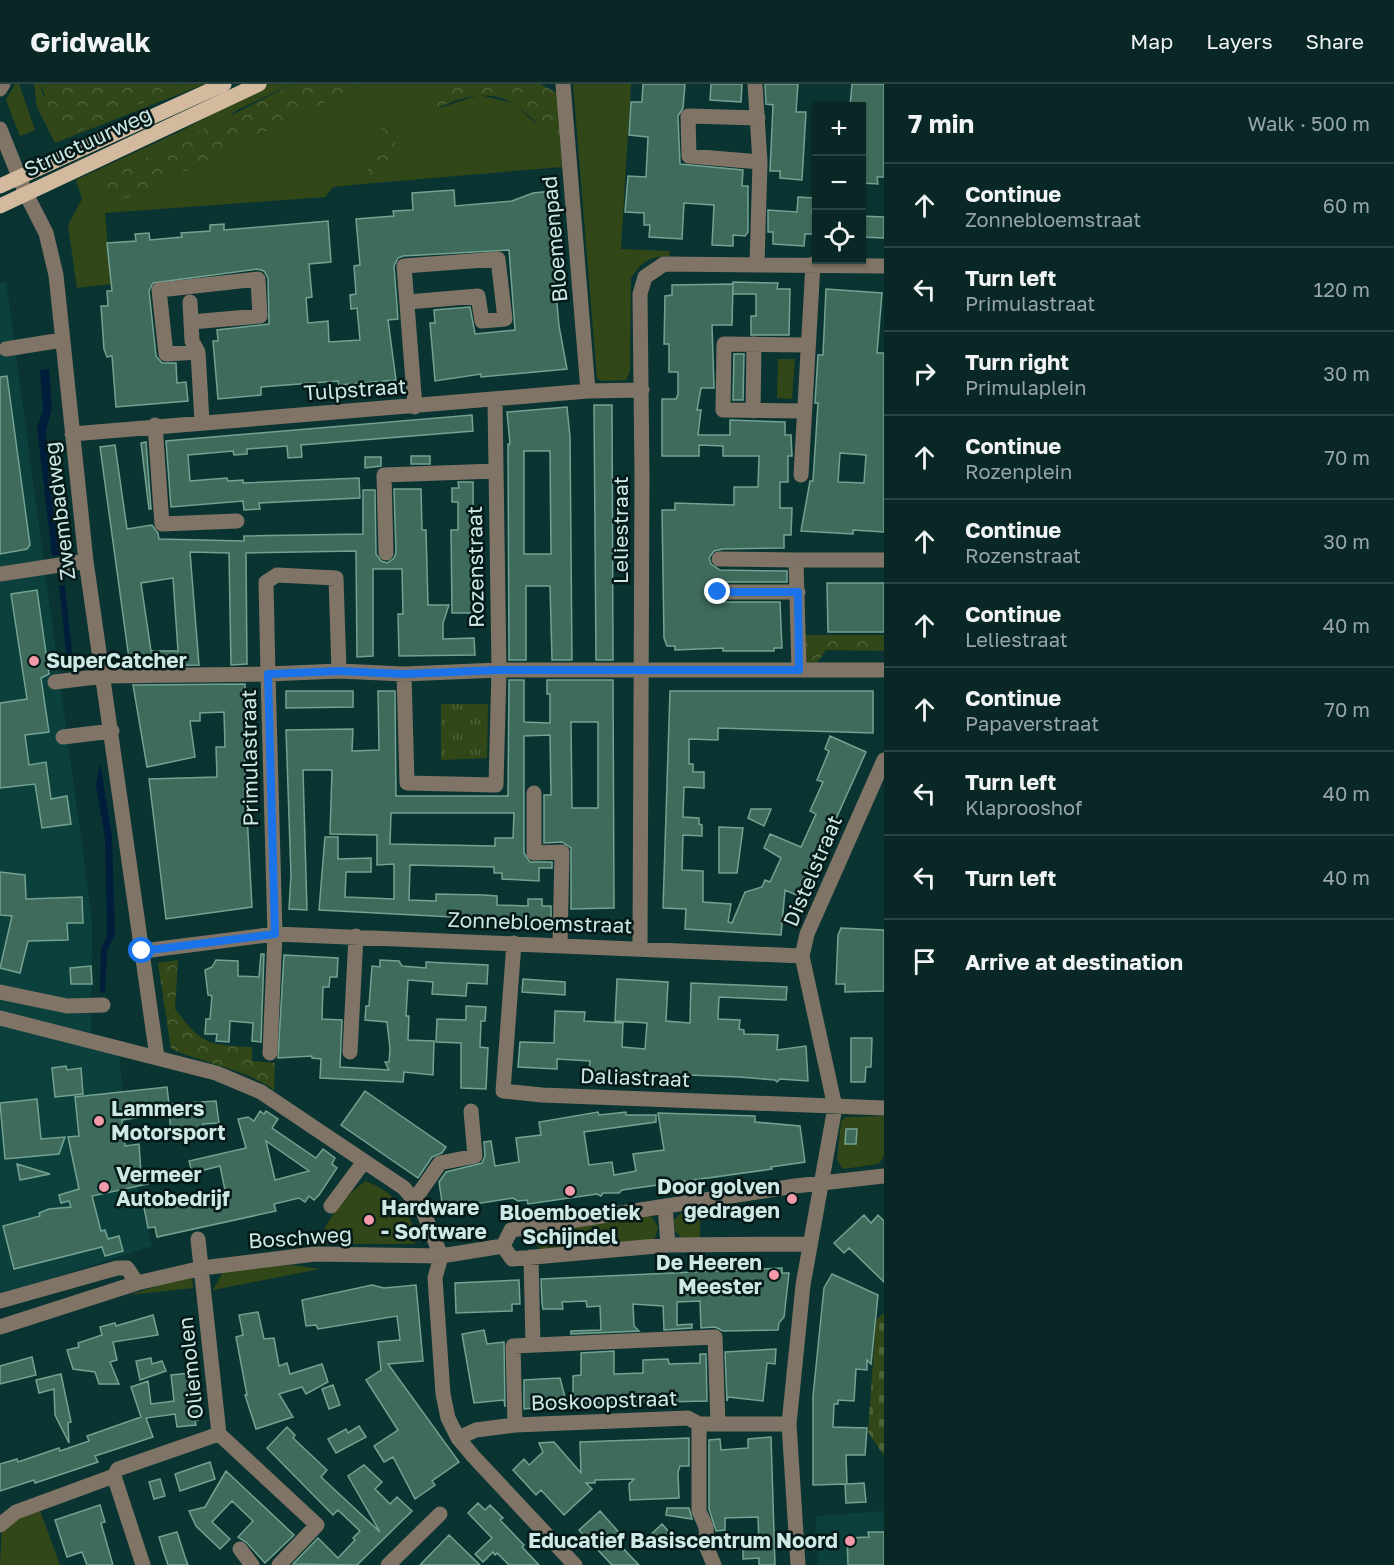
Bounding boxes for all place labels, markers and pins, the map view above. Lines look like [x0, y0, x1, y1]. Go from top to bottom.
place label: SuperCatcher [46, 647, 187, 673]
marker: SuperCatcher [27, 654, 41, 668]
place label: Lammers Motorsport [111, 1095, 226, 1145]
marker: Lammers Motorsport [92, 1114, 106, 1128]
place label: Vermeer Autobedrijf [116, 1161, 230, 1211]
place label: Door golven gedragen [657, 1173, 780, 1223]
marker: Vermeer Autobedrijf [97, 1180, 111, 1194]
marker: Bloemboetiek Schijndel [563, 1184, 577, 1198]
marker: Door golven gedragen [785, 1192, 799, 1206]
place label: Hardware - Software [381, 1194, 487, 1244]
place label: Bloemboetiek Schijndel [499, 1199, 641, 1249]
marker: Hardware - Software [362, 1213, 376, 1227]
place label: De Heeren Meester [656, 1249, 762, 1299]
marker: De Heeren Meester [767, 1268, 781, 1282]
place label: Educatief Basiscentrum Noord [528, 1527, 838, 1553]
marker: Educatief Basiscentrum Noord [843, 1534, 857, 1548]

